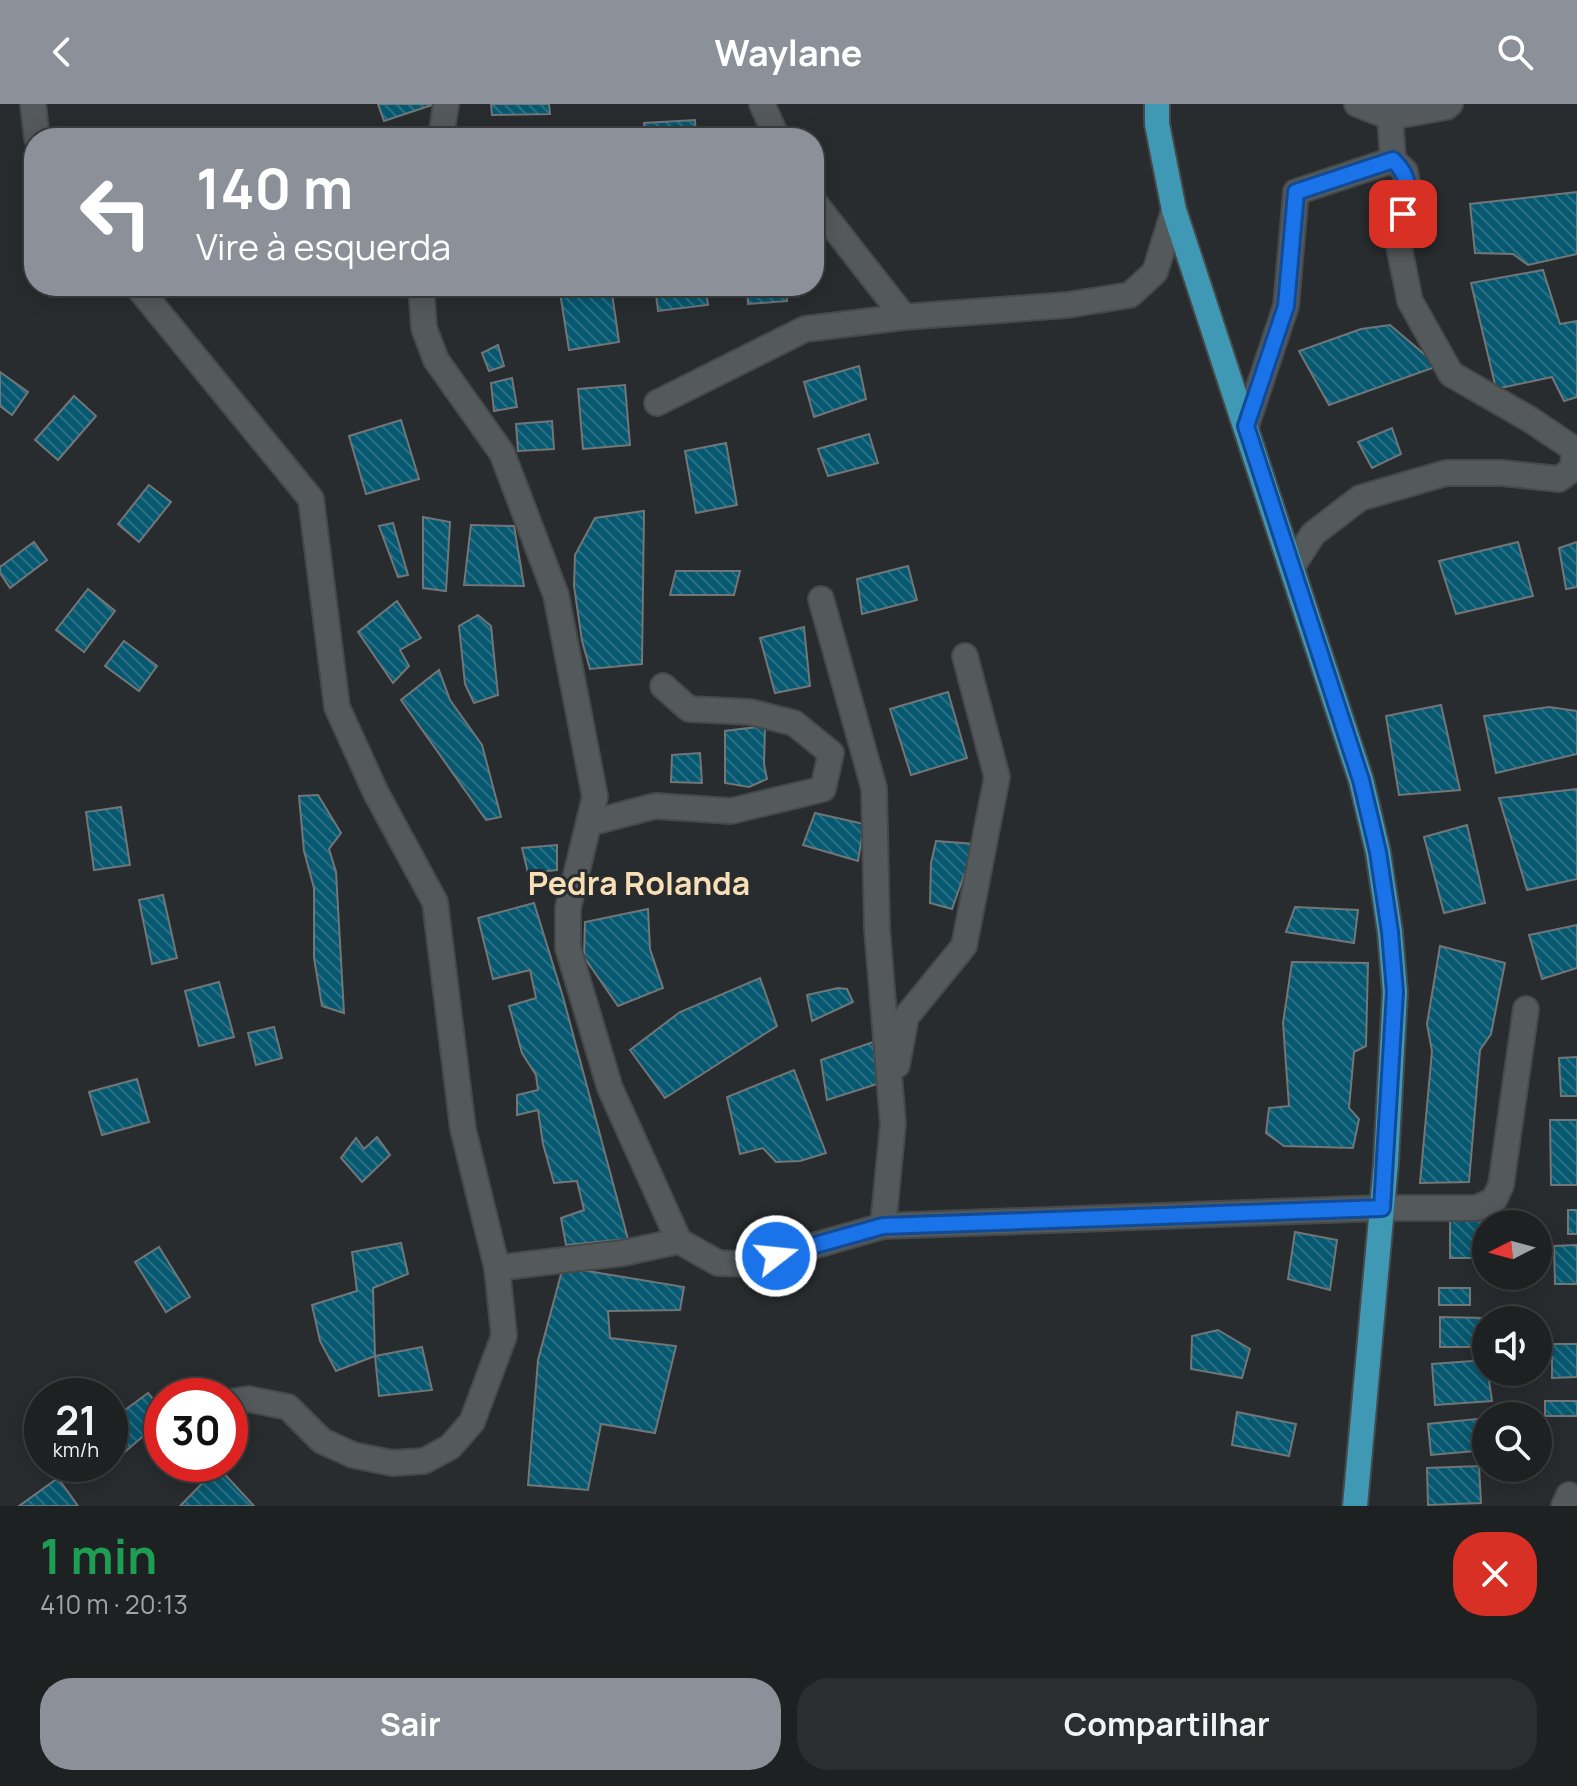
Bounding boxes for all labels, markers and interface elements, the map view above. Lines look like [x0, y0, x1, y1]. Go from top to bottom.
text: Waylane [714, 28, 863, 77]
icon: back [40, 30, 84, 74]
icon: search [1493, 30, 1537, 74]
text: 140 m [196, 149, 353, 226]
icon: left [64, 160, 168, 264]
pin [1369, 180, 1437, 248]
icon: arrive [1381, 192, 1425, 236]
text: Vire à esquerda [196, 222, 451, 271]
district label: Pedra Rolanda [528, 861, 750, 905]
north arrow [1472, 1210, 1552, 1290]
map controls [1472, 1210, 1552, 1482]
position arrow [734, 1214, 818, 1298]
button: sound [1472, 1306, 1552, 1386]
speed limit sign: 30 [144, 1378, 248, 1482]
text: 21 [55, 1392, 97, 1447]
button: search [1472, 1402, 1552, 1482]
text: km/h [53, 1436, 99, 1463]
text: 1 min [40, 1523, 157, 1588]
button: close [1453, 1532, 1537, 1616]
text: 410 m · 20:13 [40, 1586, 188, 1622]
button: Sair [40, 1678, 781, 1770]
button: Compartilhar [797, 1678, 1537, 1770]

